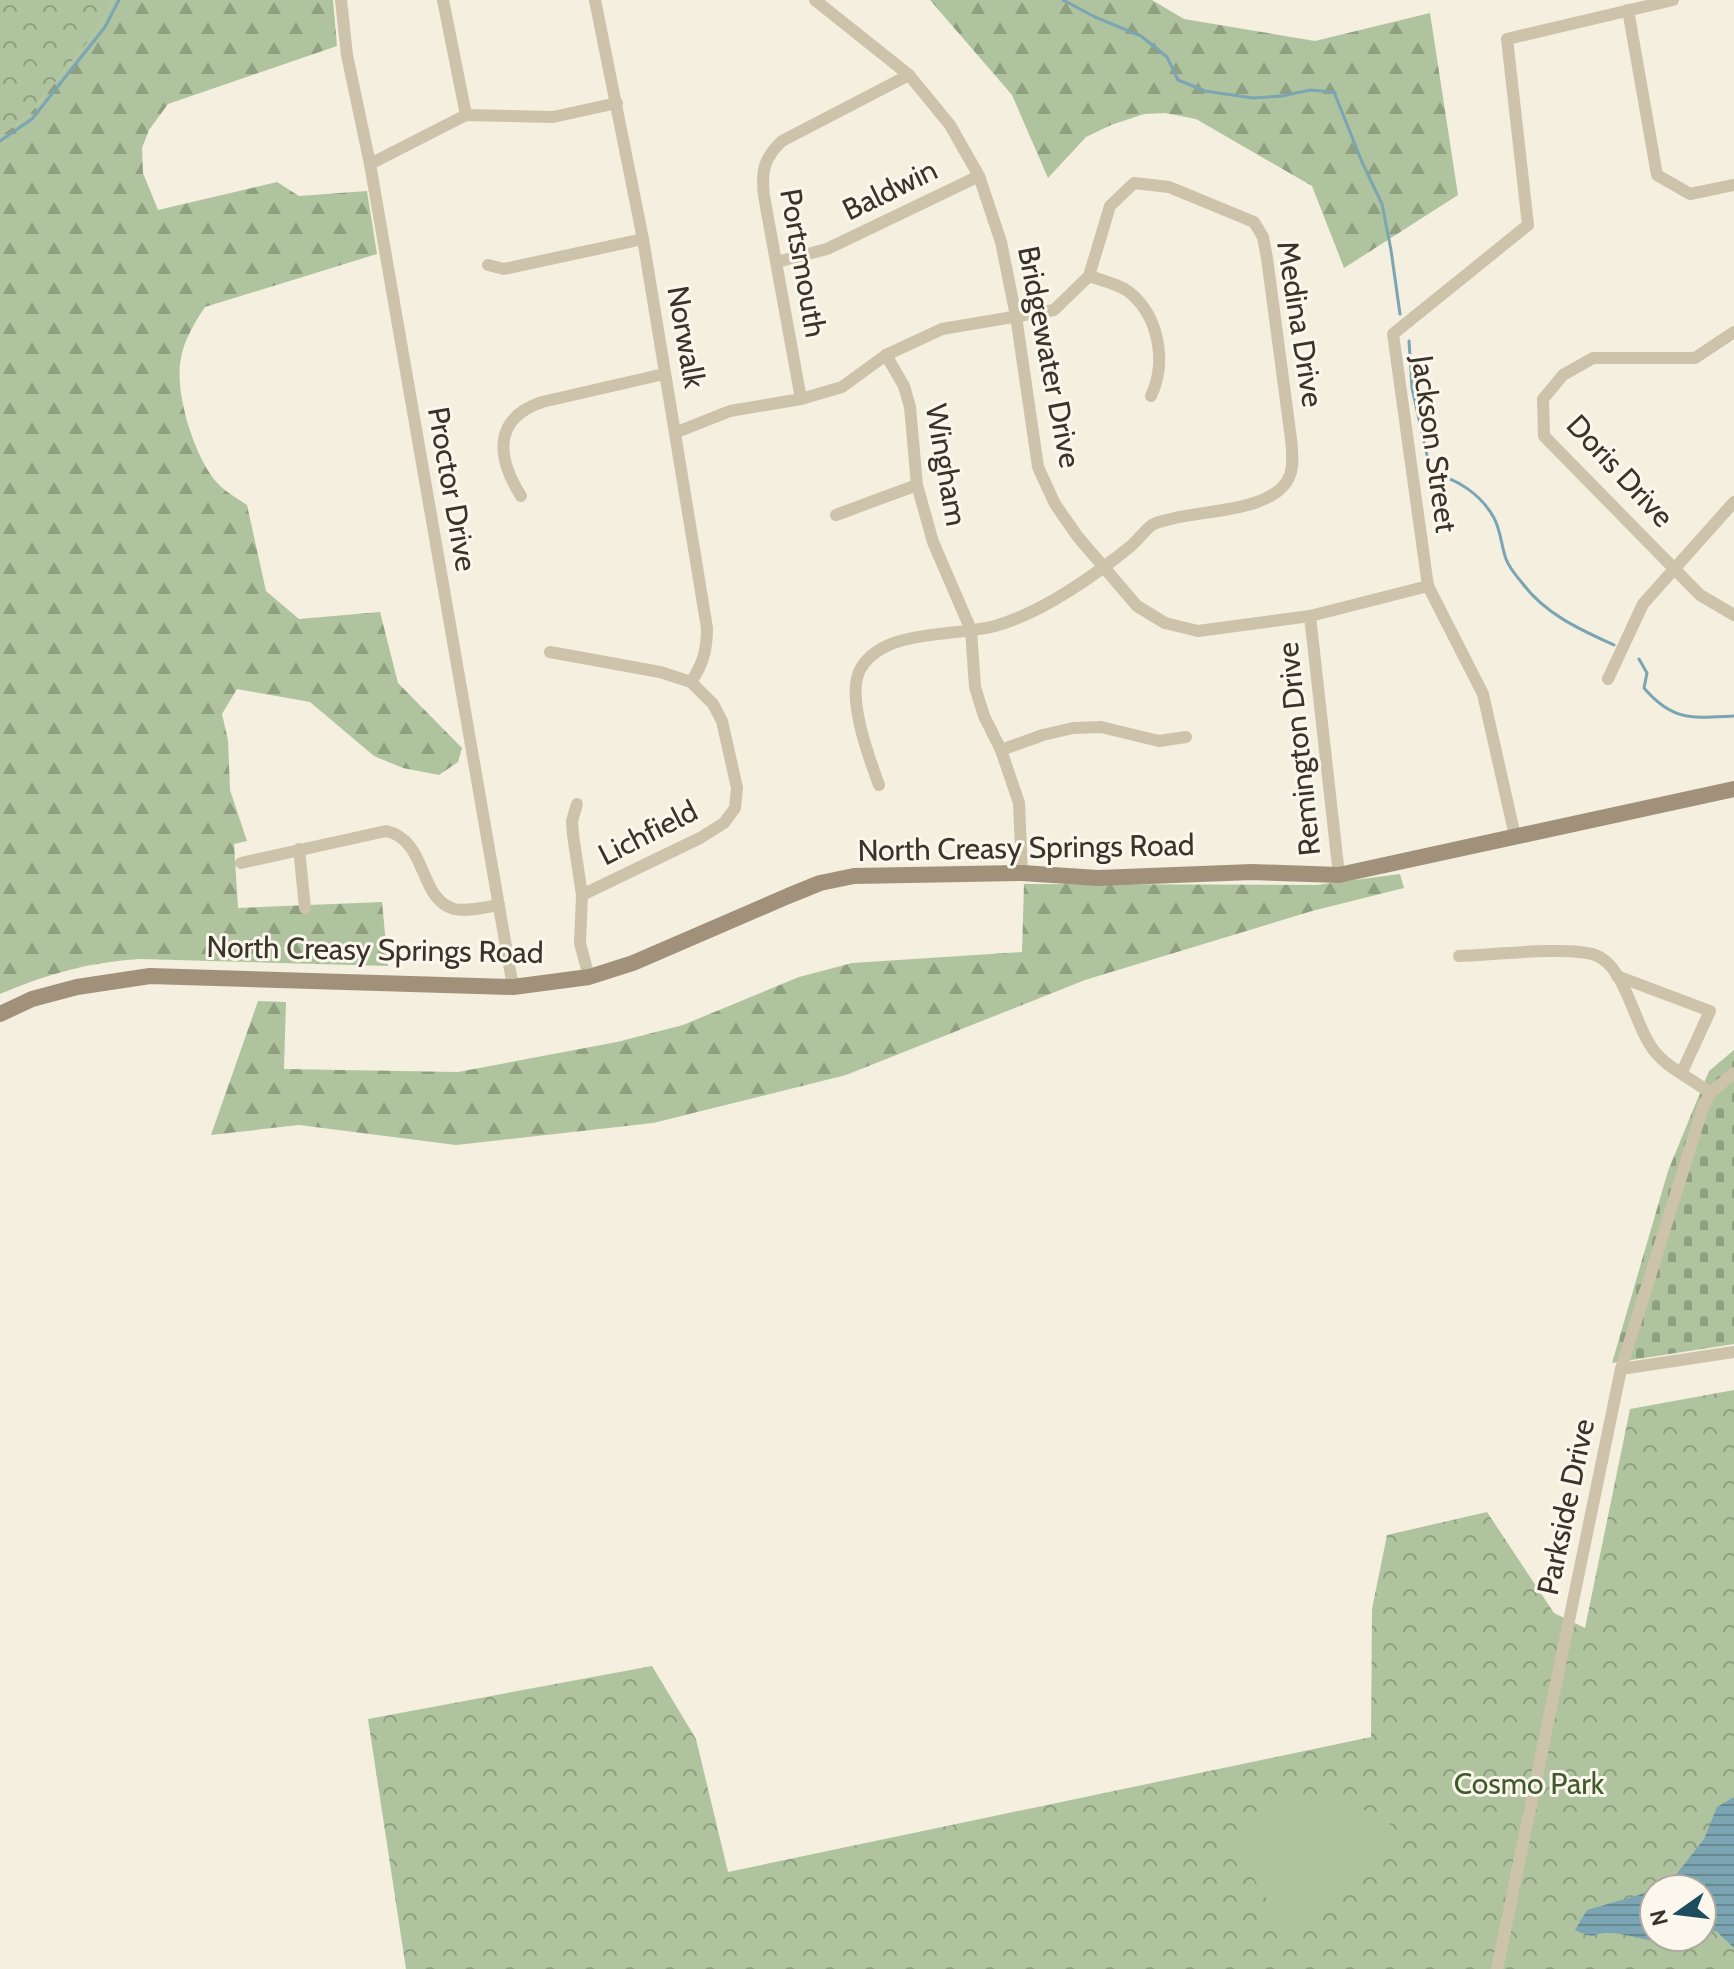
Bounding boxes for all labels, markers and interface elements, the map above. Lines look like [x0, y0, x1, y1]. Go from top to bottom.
street label: Baldwin [836, 151, 943, 228]
street label: Portsmouth [772, 186, 835, 340]
street label: Medina Drive [1269, 238, 1332, 410]
street label: Bridgewater Drive [1010, 243, 1089, 471]
street label: Norwalk [659, 283, 714, 392]
street label: Jackson Street [1404, 352, 1465, 535]
street label: Wingham [918, 401, 975, 529]
street label: Proctor Drive [420, 404, 485, 574]
street label: Doris Drive [1559, 407, 1682, 535]
street label: Remington Drive [1269, 640, 1328, 858]
street label: Lichfield [592, 792, 704, 873]
street label: North Creasy Springs Road [857, 826, 1195, 869]
street label: North Creasy Springs Road [206, 928, 544, 971]
street label: Parkside Drive [1529, 1416, 1602, 1598]
park label: Cosmo Park [1454, 1765, 1605, 1802]
north arrow [1638, 1873, 1718, 1953]
text: N [1644, 1907, 1674, 1929]

